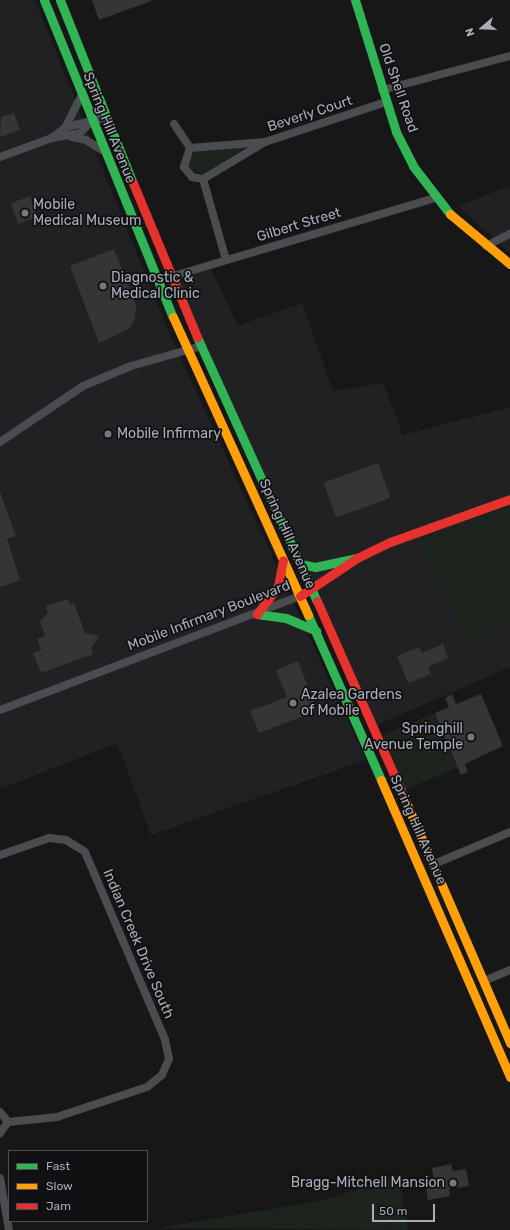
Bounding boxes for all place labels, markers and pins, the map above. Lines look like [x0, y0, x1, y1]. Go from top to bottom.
place label: Mobile Medical Museum [33, 197, 141, 230]
marker: Mobile Medical Museum [20, 208, 30, 218]
place label: Diagnostic & Medical Clinic [111, 270, 200, 302]
marker: Diagnostic & Medical Clinic [98, 281, 108, 291]
place label: Mobile Infirmary [117, 426, 221, 442]
marker: Mobile Infirmary [102, 428, 114, 440]
place label: Azalea Gardens of Mobile [301, 687, 402, 720]
marker: Azalea Gardens of Mobile [288, 698, 298, 708]
place label: Springhill Avenue Temple [364, 721, 463, 754]
marker: Springhill Avenue Temple [466, 732, 476, 742]
place label: Bragg-Mitchell Mansion [291, 1175, 445, 1191]
marker: Bragg-Mitchell Mansion [448, 1178, 458, 1188]

